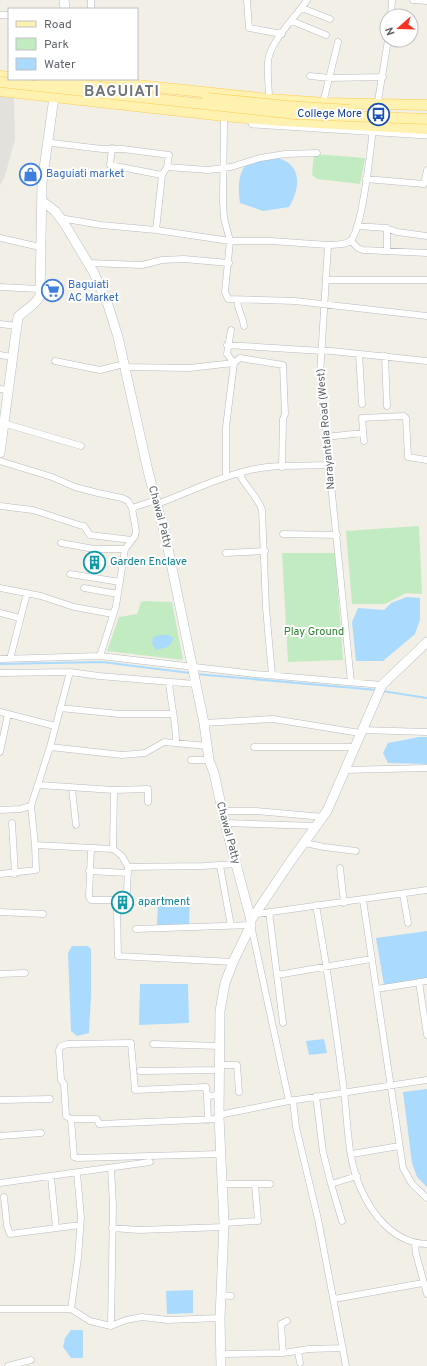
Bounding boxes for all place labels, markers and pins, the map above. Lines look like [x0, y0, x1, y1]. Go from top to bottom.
bus stop icon: College More [365, 101, 391, 127]
place label: College More [297, 107, 362, 121]
shop icon: Baguiati market [18, 161, 44, 187]
place label: Baguiati market [46, 167, 124, 181]
supermarket icon: Baguiati AC Market [40, 278, 66, 304]
place label: Baguiati AC Market [68, 278, 119, 305]
building icon: Garden Enclave [81, 549, 107, 575]
place label: Garden Enclave [110, 555, 187, 569]
building icon: apartment [110, 889, 136, 915]
place label: apartment [138, 895, 190, 909]

